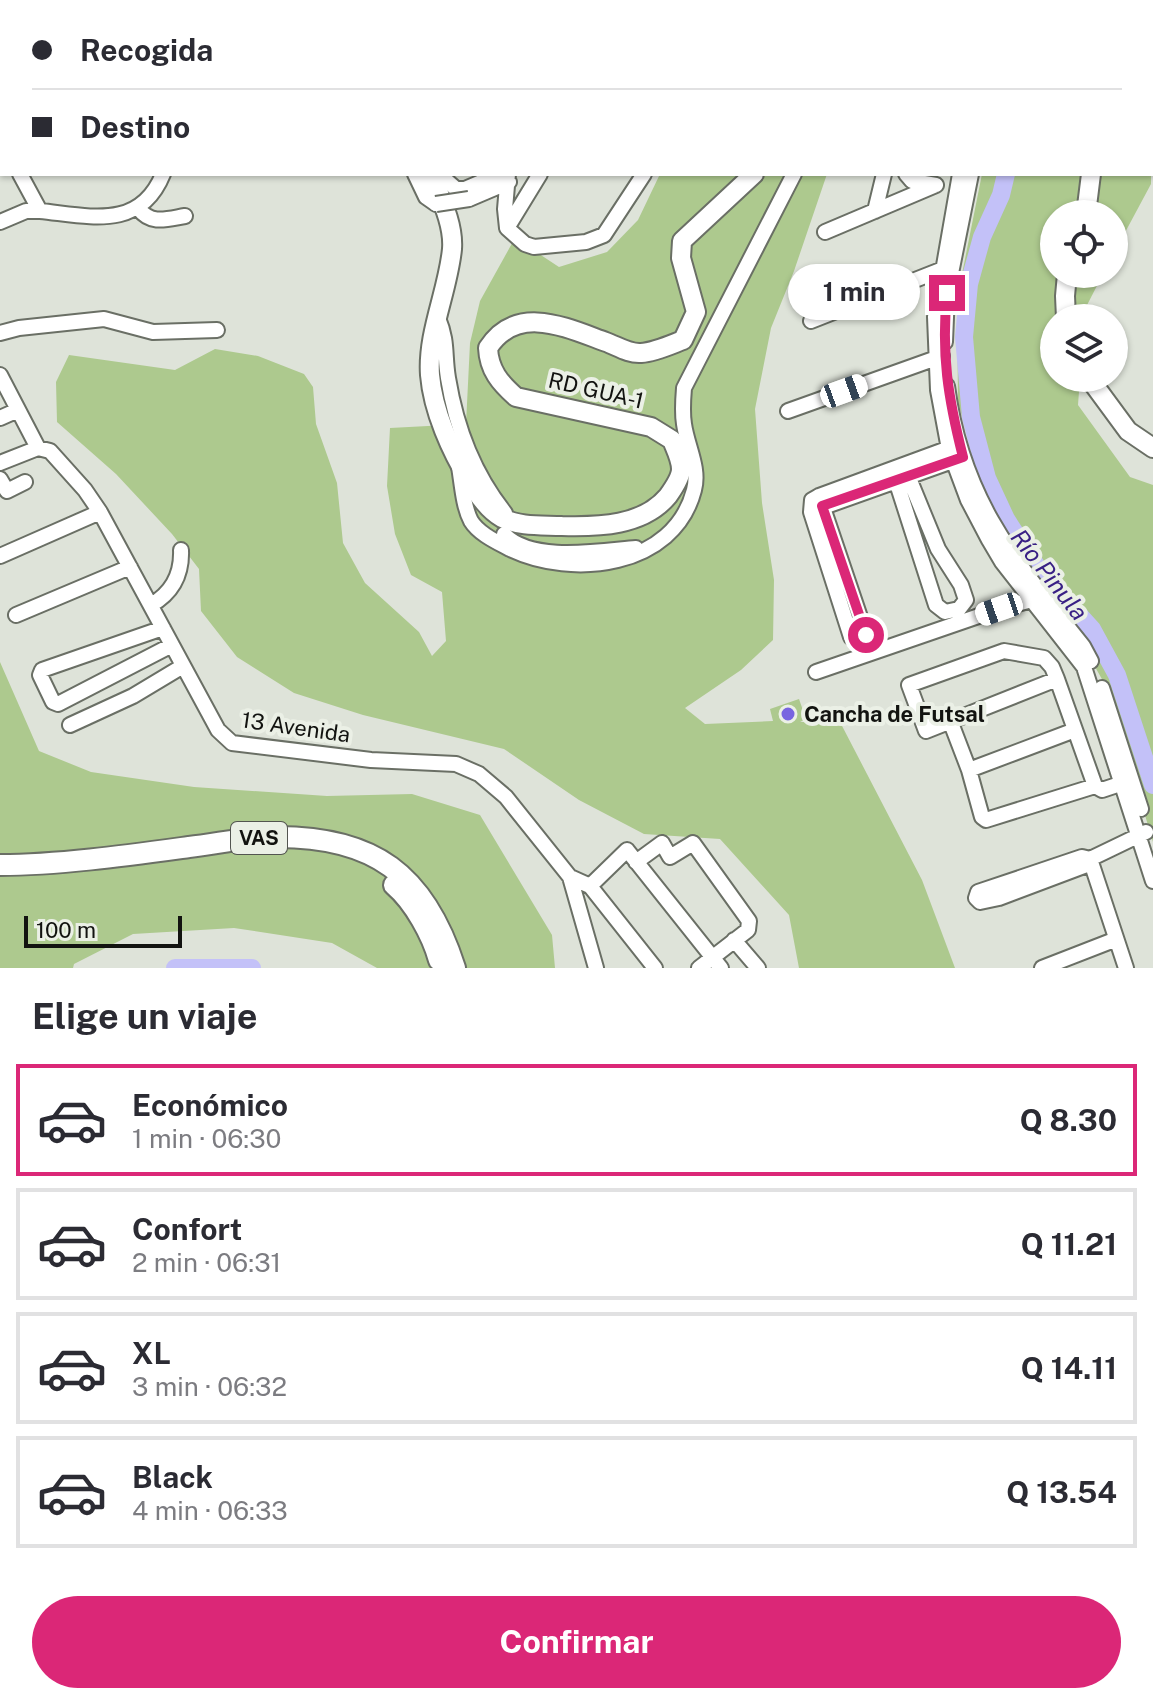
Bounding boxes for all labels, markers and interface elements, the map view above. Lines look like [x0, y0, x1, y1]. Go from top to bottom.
text: Recogida [80, 32, 213, 68]
text: Destino [80, 109, 190, 145]
map controls [1040, 200, 1128, 392]
button: locate [1040, 200, 1128, 288]
callout: 1 min [787, 265, 919, 321]
route end [929, 275, 965, 311]
text: 1 min [823, 276, 885, 307]
button: layers [1040, 304, 1128, 392]
street label: RD GUA-1 [546, 366, 646, 414]
car [817, 372, 871, 410]
water label: Río Pinula [1006, 523, 1094, 625]
car [972, 590, 1026, 628]
route start [848, 617, 884, 653]
place label: Cancha de Futsal [804, 701, 985, 727]
marker: Cancha de Futsal [779, 705, 797, 723]
street label: 13 Avenida [240, 707, 352, 747]
road number: VAS [231, 822, 287, 854]
scale bar [24, 912, 182, 948]
text: 100 m [36, 917, 96, 943]
text: Elige un viaje [32, 995, 257, 1037]
icon: car [36, 1084, 108, 1156]
text: Económico [132, 1087, 288, 1123]
text: Q 8.30 [1020, 1102, 1117, 1138]
text: 1 min · 06:30 [132, 1123, 281, 1154]
icon: car [36, 1208, 108, 1280]
text: Confort [132, 1211, 242, 1247]
text: Q 11.21 [1021, 1226, 1117, 1262]
text: 2 min · 06:31 [132, 1247, 281, 1278]
icon: car [36, 1332, 108, 1404]
text: XL [132, 1335, 171, 1371]
text: Q 14.11 [1021, 1350, 1117, 1386]
text: 3 min · 06:32 [132, 1371, 287, 1402]
icon: car [36, 1456, 108, 1528]
text: Black [132, 1459, 213, 1495]
text: Q 13.54 [1006, 1474, 1117, 1510]
text: 4 min · 06:33 [132, 1495, 288, 1526]
button: Confirmar [32, 1596, 1121, 1688]

